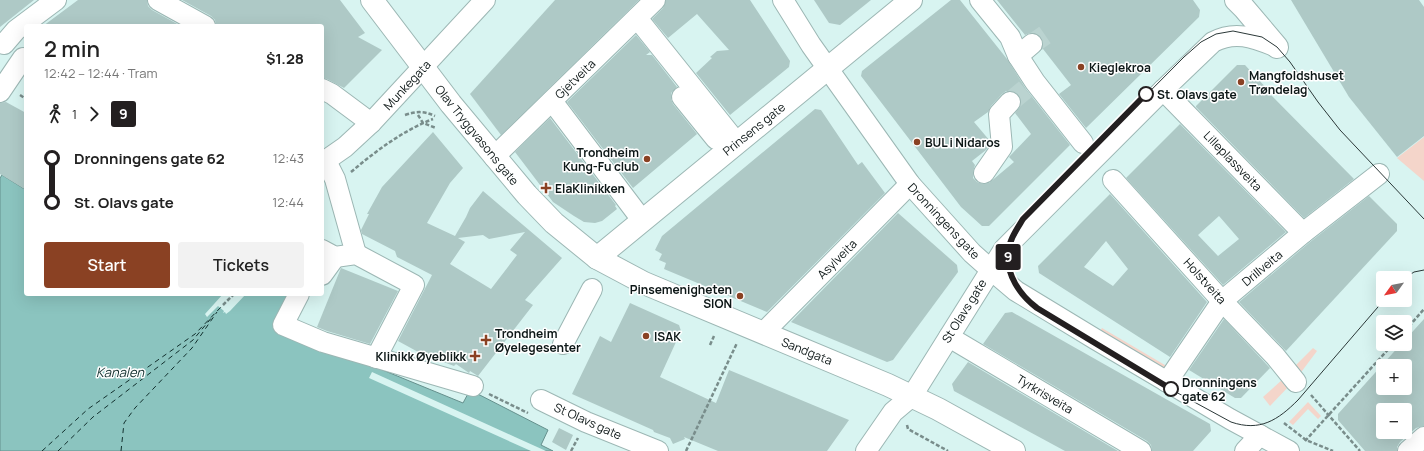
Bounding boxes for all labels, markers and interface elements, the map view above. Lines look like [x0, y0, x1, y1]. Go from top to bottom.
text: 2 min [44, 34, 100, 64]
text: $1.28 [266, 48, 304, 69]
street label: Gjetveita [551, 55, 599, 103]
street label: Munkegata [379, 56, 435, 114]
place label: Kieglekroa [1089, 59, 1151, 76]
marker: Kieglekroa [1076, 62, 1086, 72]
text: 12:42 – 12:44 · Tram [44, 64, 157, 82]
place label: Mangfoldshuset Trøndelag [1249, 67, 1344, 98]
marker: Mangfoldshuset Trøndelag [1236, 77, 1246, 87]
street label: Olav Tryggvasons gate [431, 81, 523, 189]
marker: St. Olavs gate [1138, 86, 1154, 102]
place label: St. Olavs gate [1157, 86, 1237, 103]
street label: Prinsens gate [719, 99, 789, 159]
icon: walk [44, 103, 66, 125]
icon: forward [83, 103, 105, 125]
text: 9 [119, 104, 128, 123]
text: 1 [72, 105, 77, 123]
street label: Lilleplassveita [1200, 127, 1266, 195]
place label: BUL i Nidaros [925, 134, 1000, 151]
marker: BUL i Nidaros [912, 137, 922, 147]
place label: Trondheim Kung-Fu club [563, 144, 639, 175]
text: Dronningens gate 62 [74, 148, 225, 169]
text: 12:43 [273, 149, 304, 167]
marker: Trondheim Kung-Fu club [642, 154, 652, 164]
street label: Dronningens gate [904, 179, 984, 263]
place label: ElaKlinikken [555, 180, 625, 197]
marker: ElaKlinikken [540, 182, 552, 194]
text: St. Olavs gate [74, 192, 174, 213]
text: 12:44 [272, 193, 304, 211]
street label: Asylveita [813, 235, 861, 283]
button: Start [44, 242, 170, 288]
button: Tickets [178, 242, 304, 288]
line badge: 9 [995, 244, 1021, 270]
street label: Drillveita [1238, 246, 1286, 290]
text: 9 [1004, 247, 1012, 266]
street label: Holstveita [1180, 254, 1230, 308]
north arrow [1376, 271, 1412, 307]
map controls [1376, 271, 1412, 439]
street label: St Olavs gate [938, 276, 990, 346]
place label: Pinsemenigheten SION [630, 281, 732, 312]
marker: Pinsemenigheten SION [735, 291, 745, 301]
button: layers [1376, 315, 1412, 351]
place label: Trondheim Øyelegesenter [495, 325, 581, 356]
place label: ISAK [654, 328, 681, 345]
marker: ISAK [641, 331, 651, 341]
street label: Sandgata [779, 333, 835, 369]
marker: Trondheim Øyelegesenter [480, 334, 492, 346]
place label: Klinikk Øyeblikk [376, 348, 467, 365]
marker: Klinikk Øyeblikk [469, 350, 481, 362]
button: + [1376, 359, 1412, 395]
water label: Kanalen [96, 363, 145, 381]
street label: Tyrkrisveita [1014, 370, 1076, 418]
place label: Dronningens gate 62 [1182, 374, 1257, 405]
marker: Dronningens gate 62 [1163, 381, 1179, 397]
street label: St Olavs gate [551, 399, 625, 443]
button: − [1376, 403, 1412, 439]

